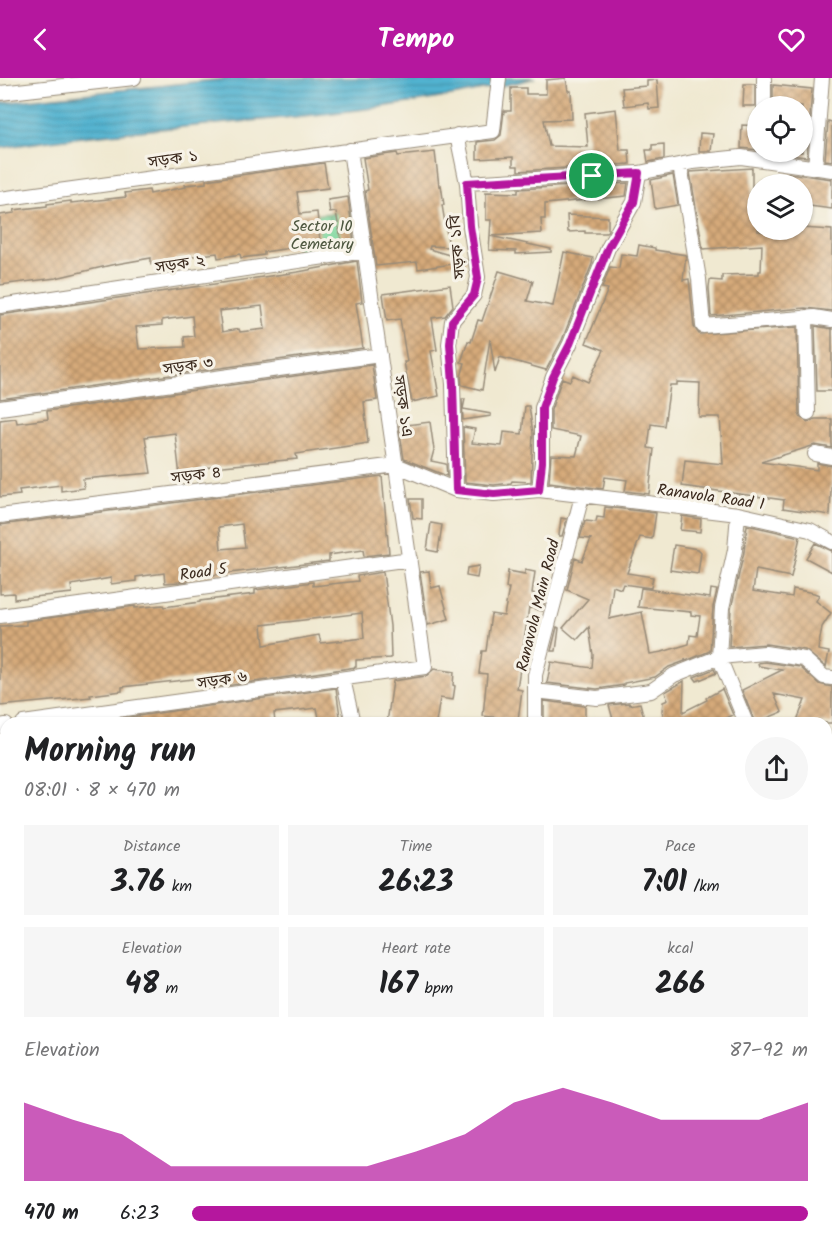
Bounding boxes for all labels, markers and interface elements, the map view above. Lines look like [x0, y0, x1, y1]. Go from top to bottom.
text: Tempo [378, 18, 454, 61]
icon: back [24, 23, 57, 56]
icon: heart [775, 23, 808, 56]
map controls [747, 96, 813, 240]
button: locate [747, 96, 813, 162]
street label: সড়ক ১ [146, 144, 200, 175]
pin [566, 150, 617, 201]
icon: arrive [575, 159, 608, 192]
button: layers [747, 174, 813, 240]
street label: সড়ক ১বি [442, 213, 473, 281]
park label: Sector 10 Cemetary [290, 214, 354, 257]
street label: সড়ক ২ [153, 248, 207, 281]
street label: সড়ক ৩ [161, 351, 215, 382]
street label: সড়ক ১এ [386, 373, 419, 439]
street label: সড়ক ৪ [169, 460, 223, 491]
street label: Ranavola Road 1 [655, 478, 766, 517]
street label: Ranavola Main Road [510, 536, 567, 674]
street label: Road 5 [178, 557, 230, 588]
street label: সড়ক ৬ [195, 665, 249, 696]
text: Morning run [24, 726, 196, 779]
button: share [745, 737, 808, 800]
text: 08:01 · 8 × 470 m [24, 775, 180, 807]
text: Distance [123, 834, 180, 859]
text: Time [400, 834, 432, 859]
text: Pace [665, 834, 696, 859]
text: 3.76 [111, 859, 165, 907]
text: 26:23 [378, 859, 454, 907]
text: 7:01 [641, 859, 687, 907]
text: km [165, 874, 192, 899]
text: /km [687, 874, 719, 899]
text: Elevation [121, 936, 182, 961]
text: Heart rate [381, 936, 451, 961]
text: kcal [667, 936, 693, 961]
text: 48 [125, 961, 159, 1009]
text: 167 [379, 961, 418, 1009]
text: 266 [655, 961, 705, 1009]
text: m [159, 976, 178, 1001]
text: bpm [418, 976, 453, 1001]
text: Elevation [24, 1035, 100, 1067]
text: 87–92 m [729, 1035, 808, 1067]
text: 470 m [24, 1198, 79, 1230]
text: 6:23 [120, 1198, 159, 1230]

